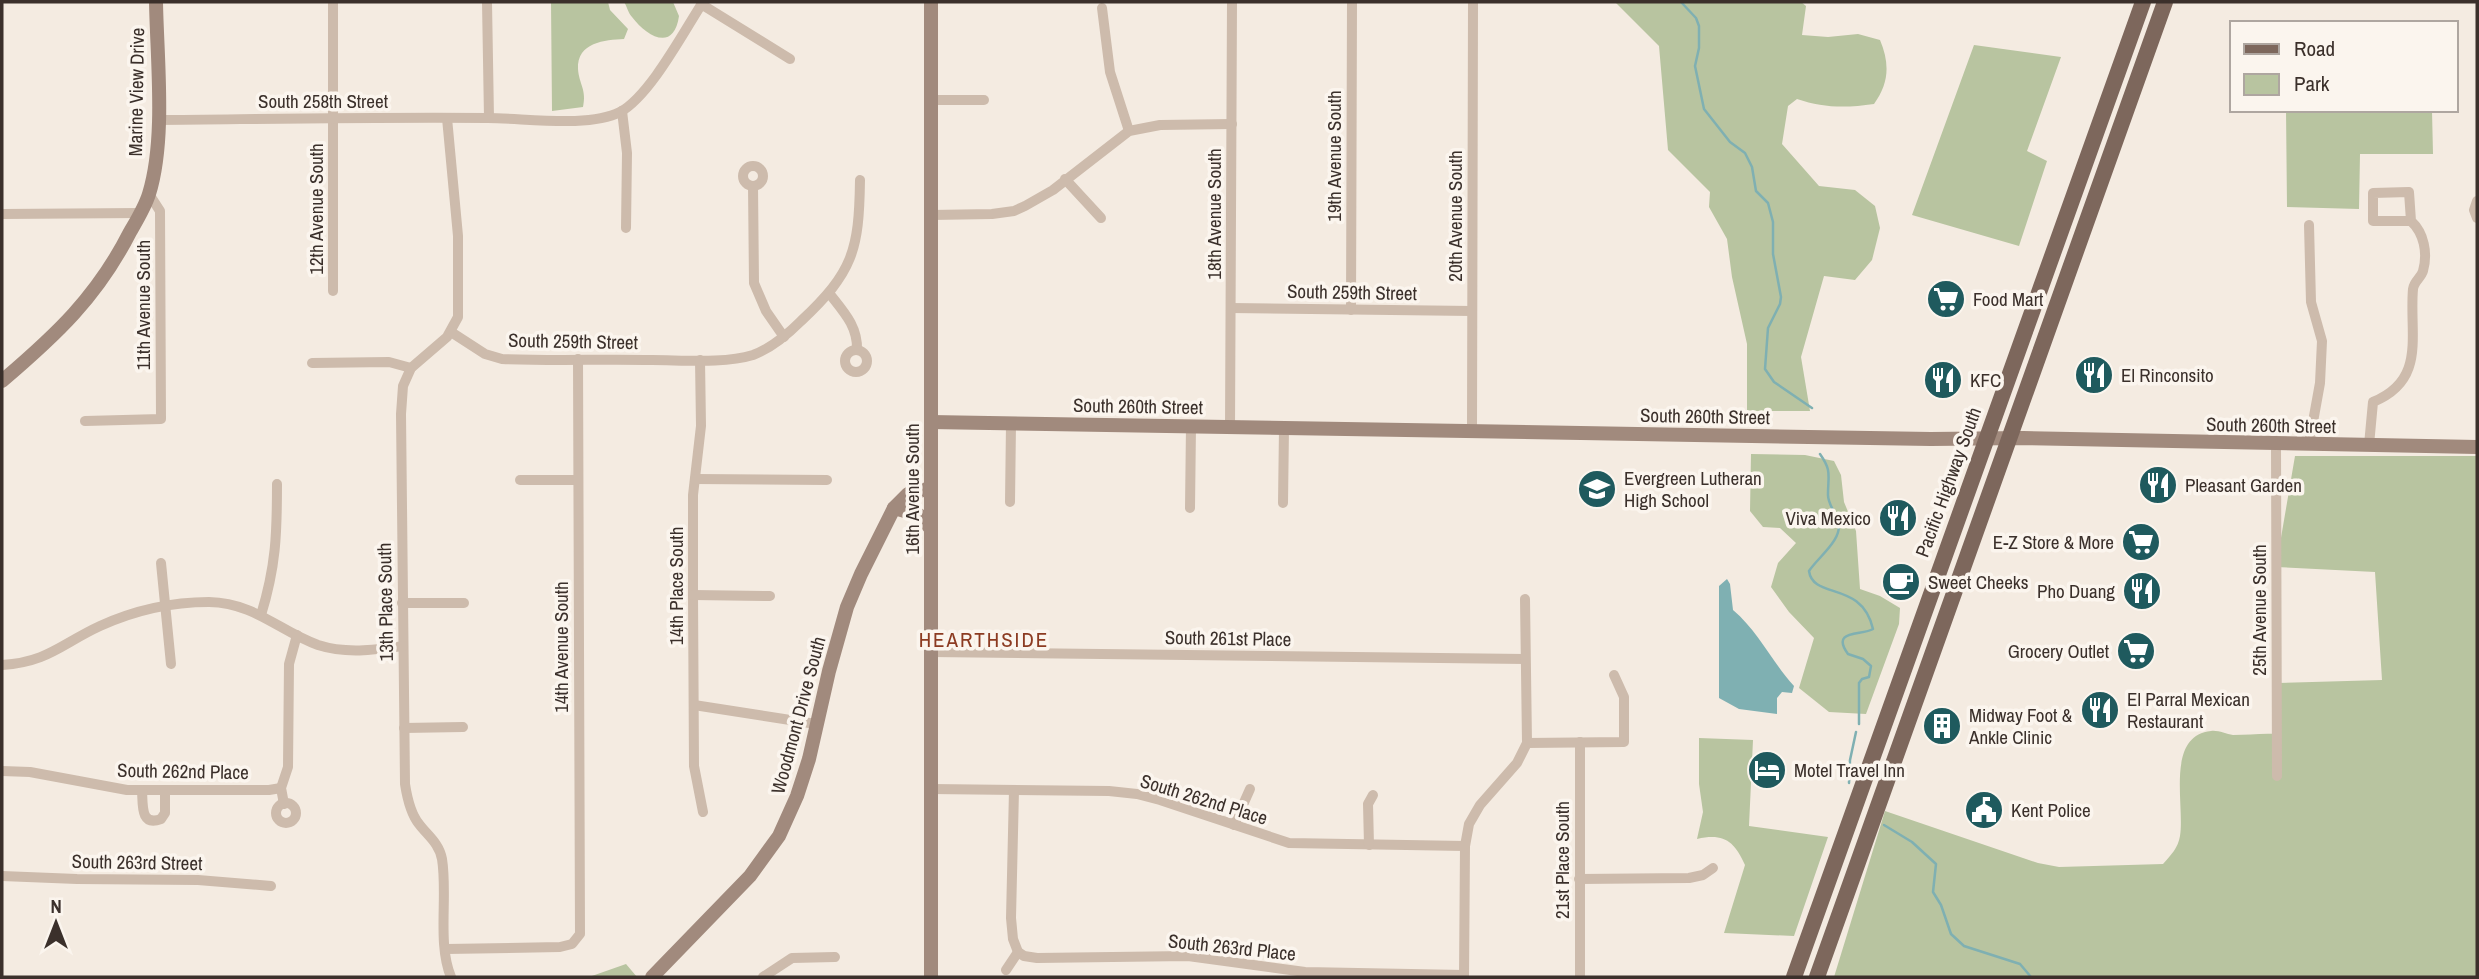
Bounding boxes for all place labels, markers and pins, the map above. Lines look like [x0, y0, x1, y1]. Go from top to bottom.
supermarket icon: Food Mart [1925, 278, 1967, 320]
place label: Food Mart [1973, 286, 2044, 312]
restaurant icon: El Rinconsito [2073, 354, 2115, 396]
restaurant icon: KFC [1922, 359, 1964, 401]
place label: El Rinconsito [2121, 362, 2214, 388]
place label: KFC [1970, 367, 2001, 393]
restaurant icon: Pleasant Garden [2137, 464, 2179, 506]
place label: Evergreen Lutheran High School [1624, 465, 1762, 513]
school or university icon: Evergreen Lutheran High School [1576, 468, 1618, 510]
place label: Pleasant Garden [2185, 472, 2302, 498]
restaurant icon: Viva Mexico [1877, 497, 1919, 539]
place label: Viva Mexico [1786, 505, 1871, 531]
supermarket icon: E-Z Store & More [2120, 521, 2162, 563]
place label: E-Z Store & More [1993, 529, 2114, 555]
cafe icon: Sweet Cheeks [1880, 561, 1922, 603]
place label: Sweet Cheeks [1928, 569, 2029, 595]
restaurant icon: Pho Duang [2121, 570, 2163, 612]
place label: Pho Duang [2037, 578, 2115, 604]
supermarket icon: Grocery Outlet [2115, 630, 2157, 672]
place label: Grocery Outlet [2008, 638, 2110, 664]
place label: El Parral Mexican Restaurant [2127, 686, 2250, 734]
restaurant icon: El Parral Mexican Restaurant [2079, 689, 2121, 731]
place label: Midway Foot & Ankle Clinic [1968, 702, 2073, 750]
building icon: Midway Foot & Ankle Clinic [1921, 705, 1963, 747]
hotel icon: Motel Travel Inn [1746, 749, 1788, 791]
place label: Motel Travel Inn [1794, 757, 1905, 783]
public building icon: Kent Police [1963, 789, 2005, 831]
place label: Kent Police [2011, 797, 2091, 823]

